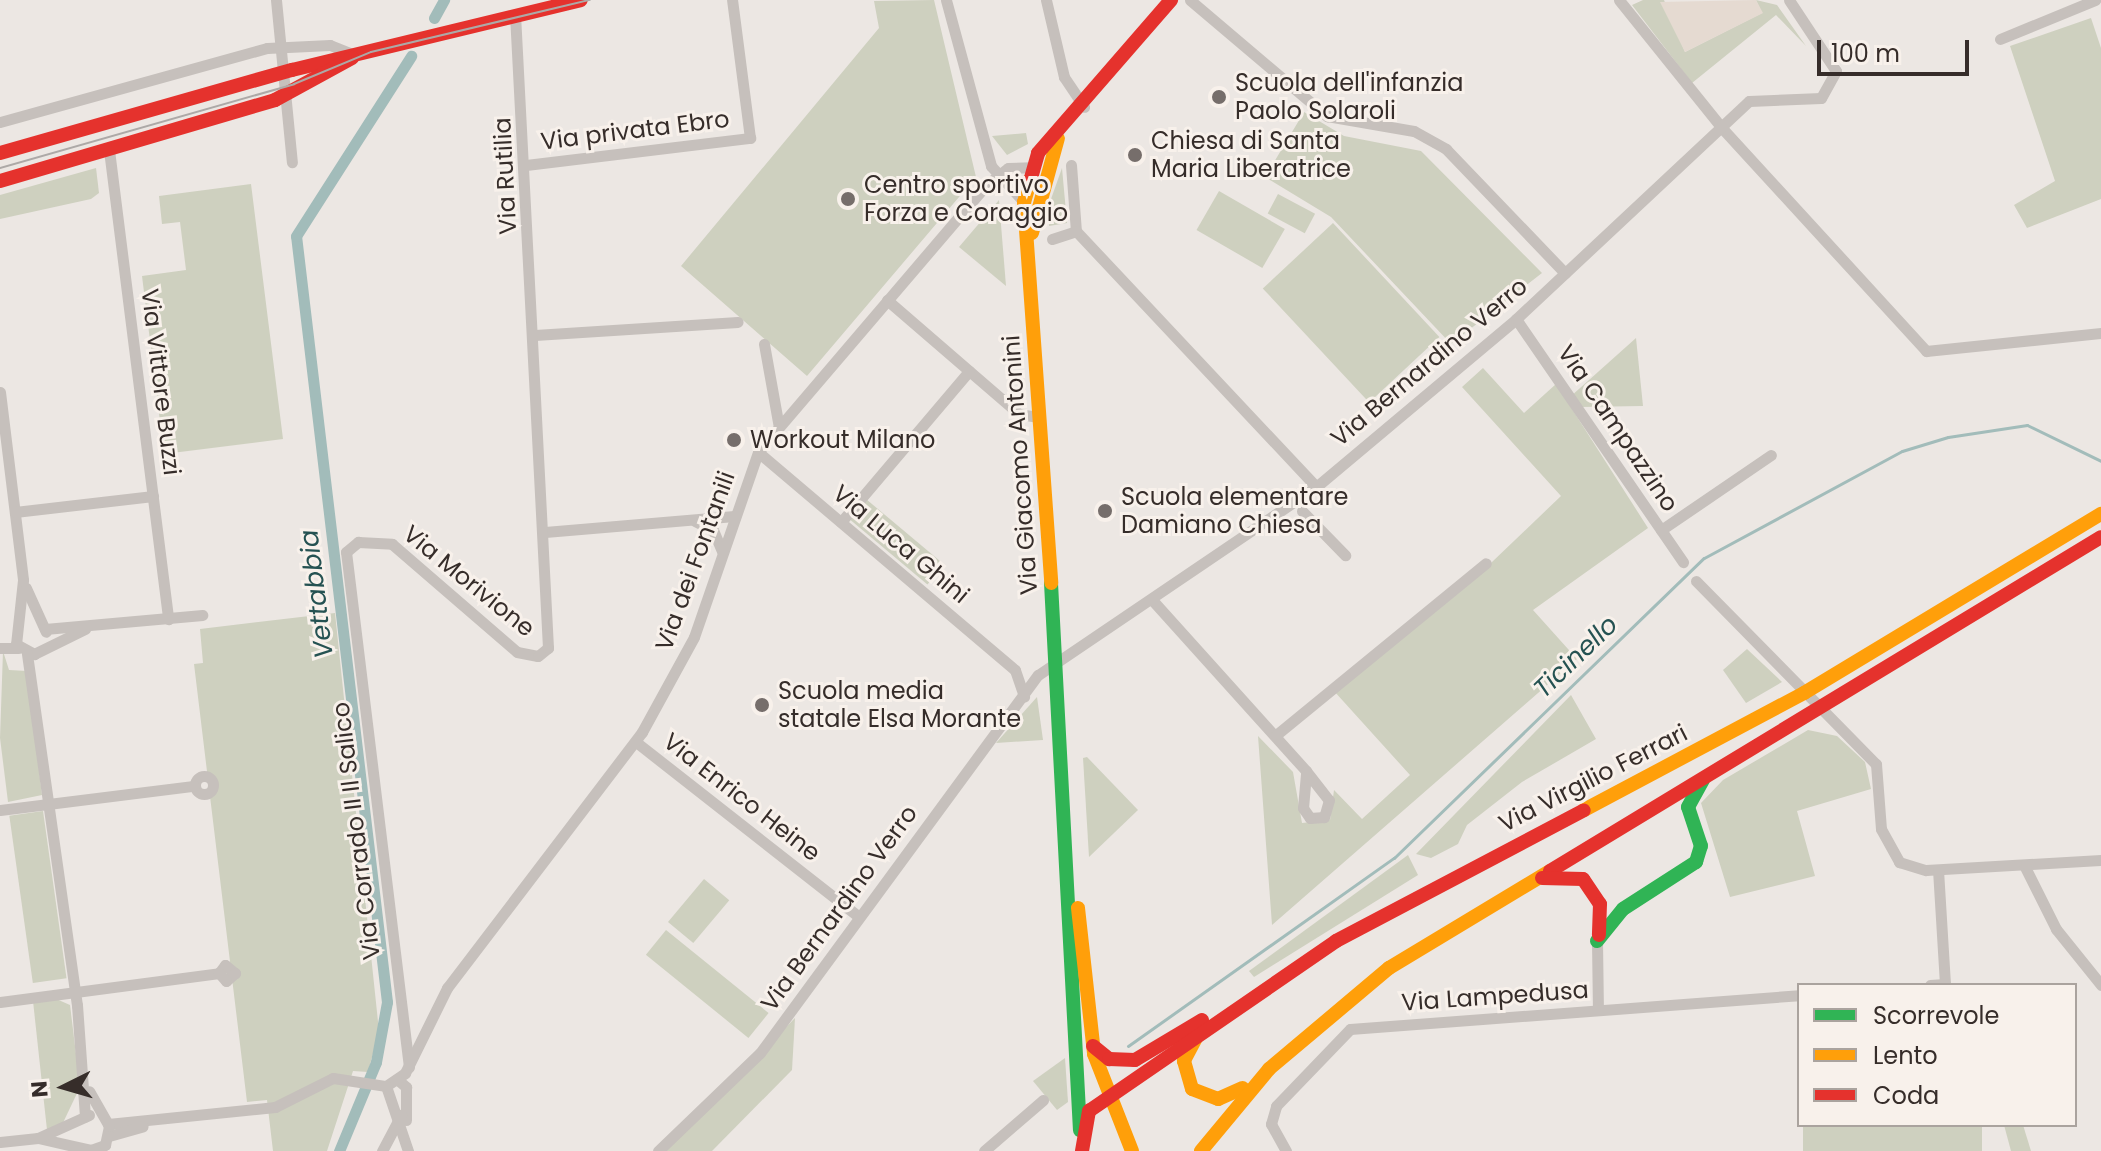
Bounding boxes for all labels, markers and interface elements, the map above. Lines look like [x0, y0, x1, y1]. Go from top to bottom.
scale bar [1821, 24, 1973, 74]
text: 100 m [1831, 37, 1900, 70]
place label: Scuola dell'infanzia Paolo Solaroli [1235, 69, 1463, 125]
marker: Scuola dell'infanzia Paolo Solaroli [1210, 88, 1228, 106]
street label: Via privata Ebro [539, 104, 731, 156]
street label: Via Rutilia [488, 117, 522, 235]
place label: Chiesa di Santa Maria Liberatrice [1151, 127, 1351, 183]
marker: Chiesa di Santa Maria Liberatrice [1126, 146, 1144, 164]
place label: Centro sportivo Forza e Coraggio [864, 171, 1068, 227]
marker: Centro sportivo Forza e Coraggio [839, 190, 857, 208]
street label: Via Bernardino Verro [1325, 271, 1533, 453]
street label: Via Vittore Buzzi [135, 287, 187, 477]
street label: Via Giacomo Antonini [997, 334, 1043, 596]
street label: Via Campazzino [1552, 339, 1684, 517]
place label: Workout Milano [750, 426, 935, 454]
marker: Workout Milano [725, 431, 743, 449]
street label: Via dei Fontanili [649, 467, 741, 655]
street label: Via Luca Ghini [827, 479, 975, 609]
place label: Scuola elementare Damiano Chiesa [1121, 483, 1348, 539]
marker: Scuola elementare Damiano Chiesa [1096, 502, 1114, 520]
street label: Via Morivione [398, 519, 540, 643]
water label: Vettabbia [294, 528, 340, 660]
water label: Ticinello [1527, 609, 1625, 705]
place label: Scuola media statale Elsa Morante [778, 677, 1021, 733]
marker: Scuola media statale Elsa Morante [753, 696, 771, 714]
street label: Via Corrado II Il Salico [326, 701, 386, 961]
street label: Via Virgilio Ferrari [1494, 718, 1692, 838]
street label: Via Enrico Heine [658, 727, 826, 867]
street label: Via Bernardino Verro [755, 799, 923, 1017]
street label: Via Lampedusa [1400, 975, 1590, 1017]
legend [1797, 983, 2077, 1127]
text: Scorrevole [1873, 999, 1999, 1032]
text: Lento [1873, 1039, 1938, 1072]
north arrow [24, 1047, 104, 1127]
text: Coda [1873, 1079, 1939, 1112]
text: N [23, 1080, 56, 1099]

